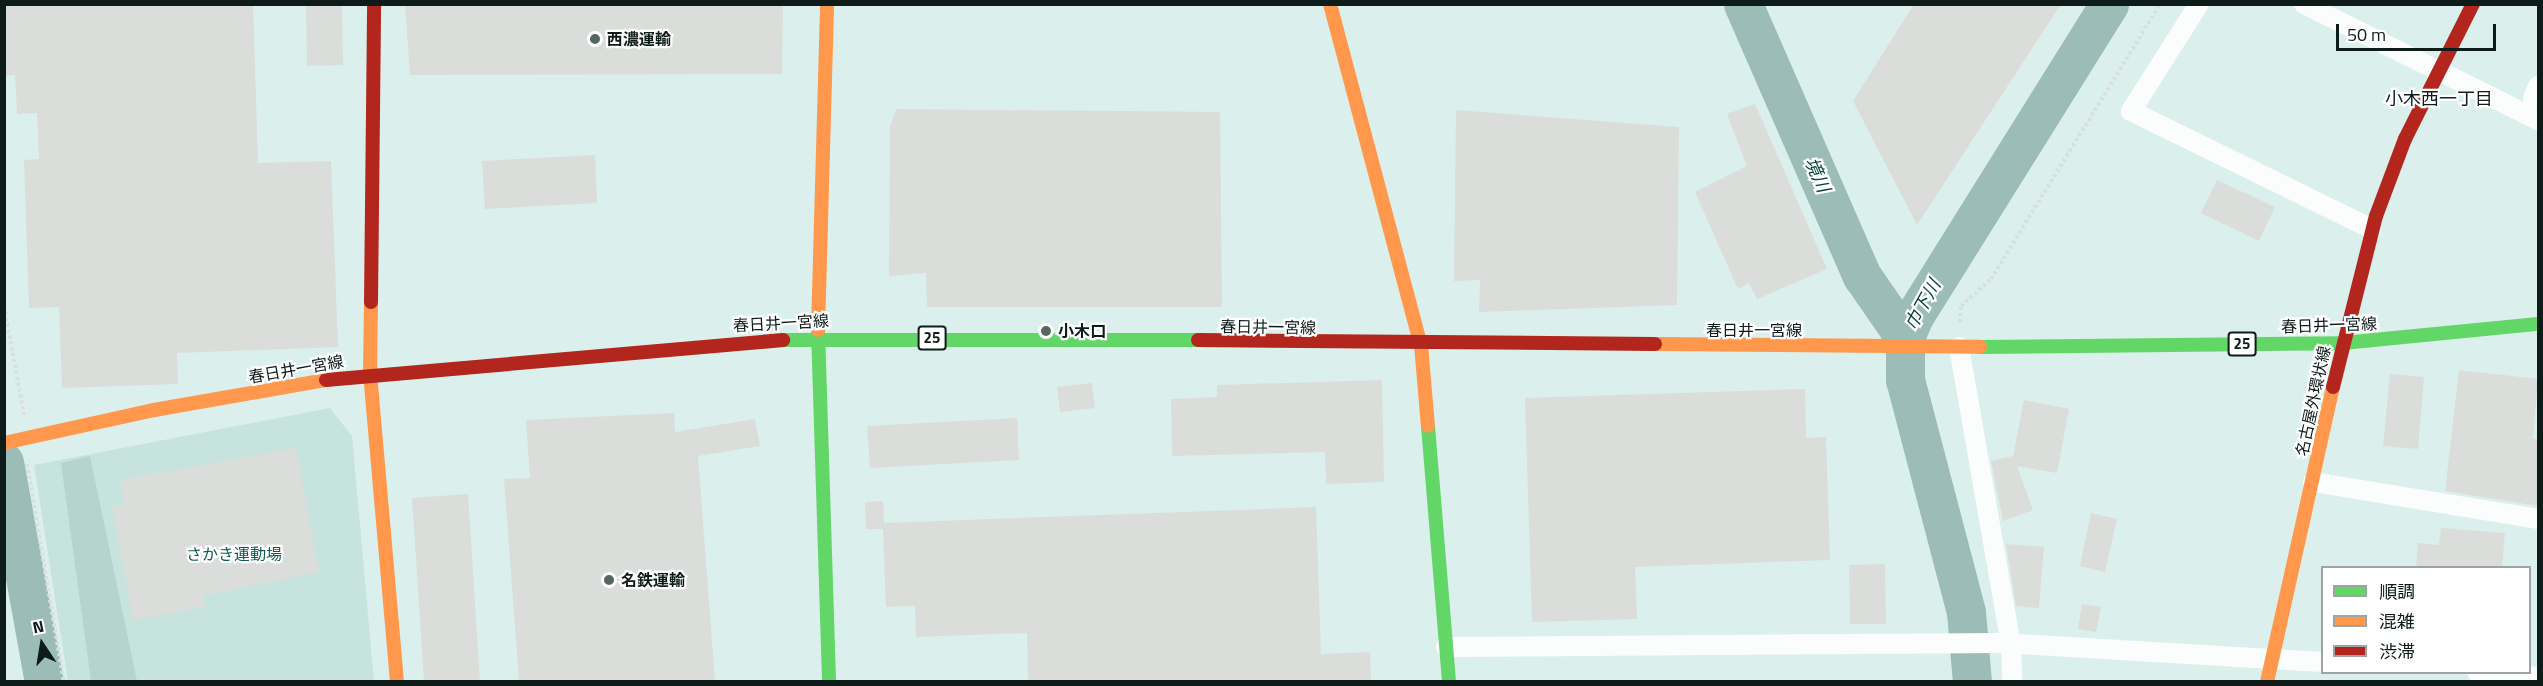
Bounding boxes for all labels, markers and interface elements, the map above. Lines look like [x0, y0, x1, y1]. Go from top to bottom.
scale bar [2339, 12, 2500, 50]
text: 50 m [2347, 21, 2386, 48]
place label: 西濃運輸 [607, 29, 671, 49]
marker: 西濃運輸 [588, 32, 602, 46]
district label: 小木西一丁目 [2385, 88, 2493, 110]
water label: 境川 [1800, 154, 1834, 196]
water label: 巾下川 [1900, 276, 1946, 334]
street label: 春日井一宮線 [733, 311, 829, 335]
street label: 春日井一宮線 [2281, 314, 2377, 336]
street label: 春日井一宮線 [1220, 317, 1316, 337]
street label: 春日井一宮線 [1706, 320, 1802, 340]
place label: 小木口 [1058, 321, 1106, 341]
marker: 小木口 [1039, 324, 1053, 338]
road number: 25 [917, 326, 947, 350]
road number: 25 [2227, 332, 2257, 356]
street label: 名古屋外環状線 [2292, 344, 2334, 458]
street label: 春日井一宮線 [247, 351, 345, 387]
park label: さかき運動場 [186, 544, 282, 564]
legend [2321, 566, 2531, 674]
place label: 名鉄運輸 [621, 570, 685, 590]
marker: 名鉄運輸 [602, 573, 616, 587]
text: 順調 [2379, 578, 2415, 605]
text: 混雑 [2379, 608, 2415, 635]
north arrow [12, 614, 72, 674]
text: N [30, 614, 46, 639]
text: 渋滞 [2379, 638, 2415, 665]

